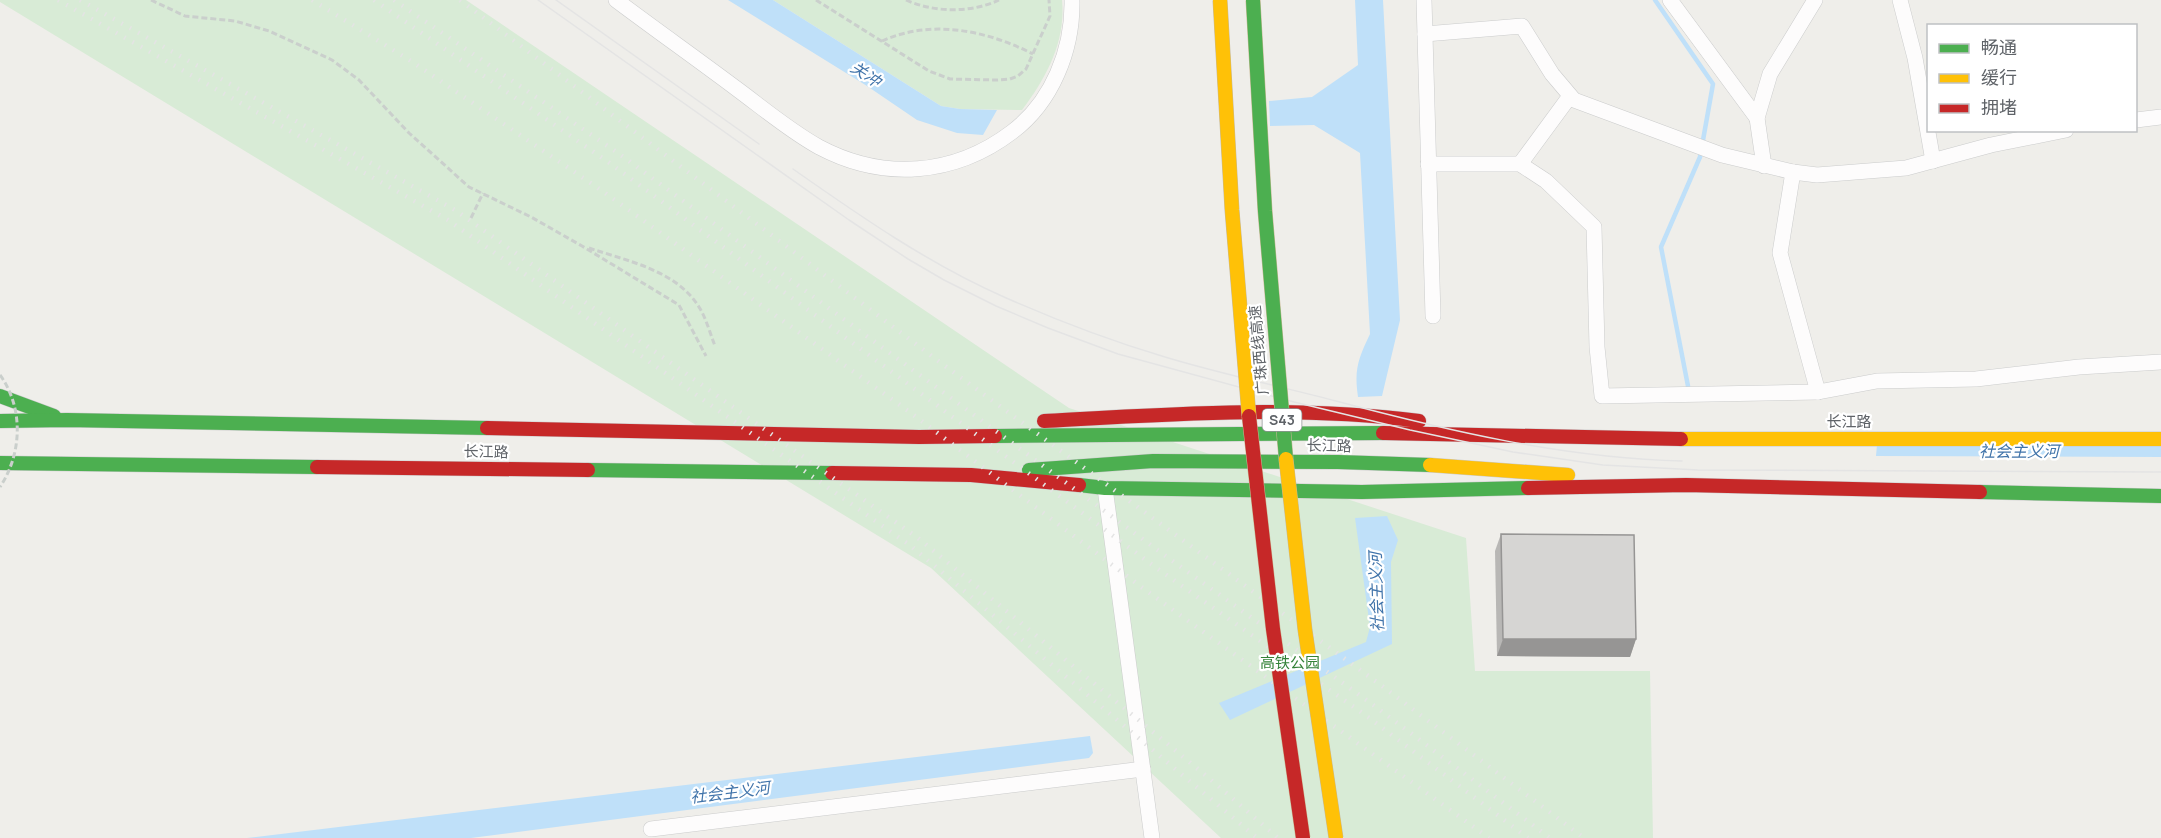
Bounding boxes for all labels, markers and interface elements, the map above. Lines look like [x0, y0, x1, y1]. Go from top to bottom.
legend [1927, 24, 2137, 132]
text: 畅通 [1981, 35, 2017, 59]
water label: 关冲 [847, 56, 887, 93]
text: 缓行 [1981, 65, 2017, 89]
text: 拥堵 [1981, 95, 2017, 119]
street label: 广珠西线高速 [1244, 304, 1273, 396]
road number: S43 [1262, 409, 1302, 431]
street label: 长江路 [1826, 411, 1872, 432]
street label: 长江路 [1306, 435, 1352, 456]
water label: 社会主义河 [1979, 440, 2062, 462]
street label: 长江路 [463, 441, 509, 462]
water label: 社会主义河 [1364, 549, 1388, 632]
park label: 高铁公园 [1260, 652, 1320, 673]
water label: 社会主义河 [689, 776, 774, 808]

